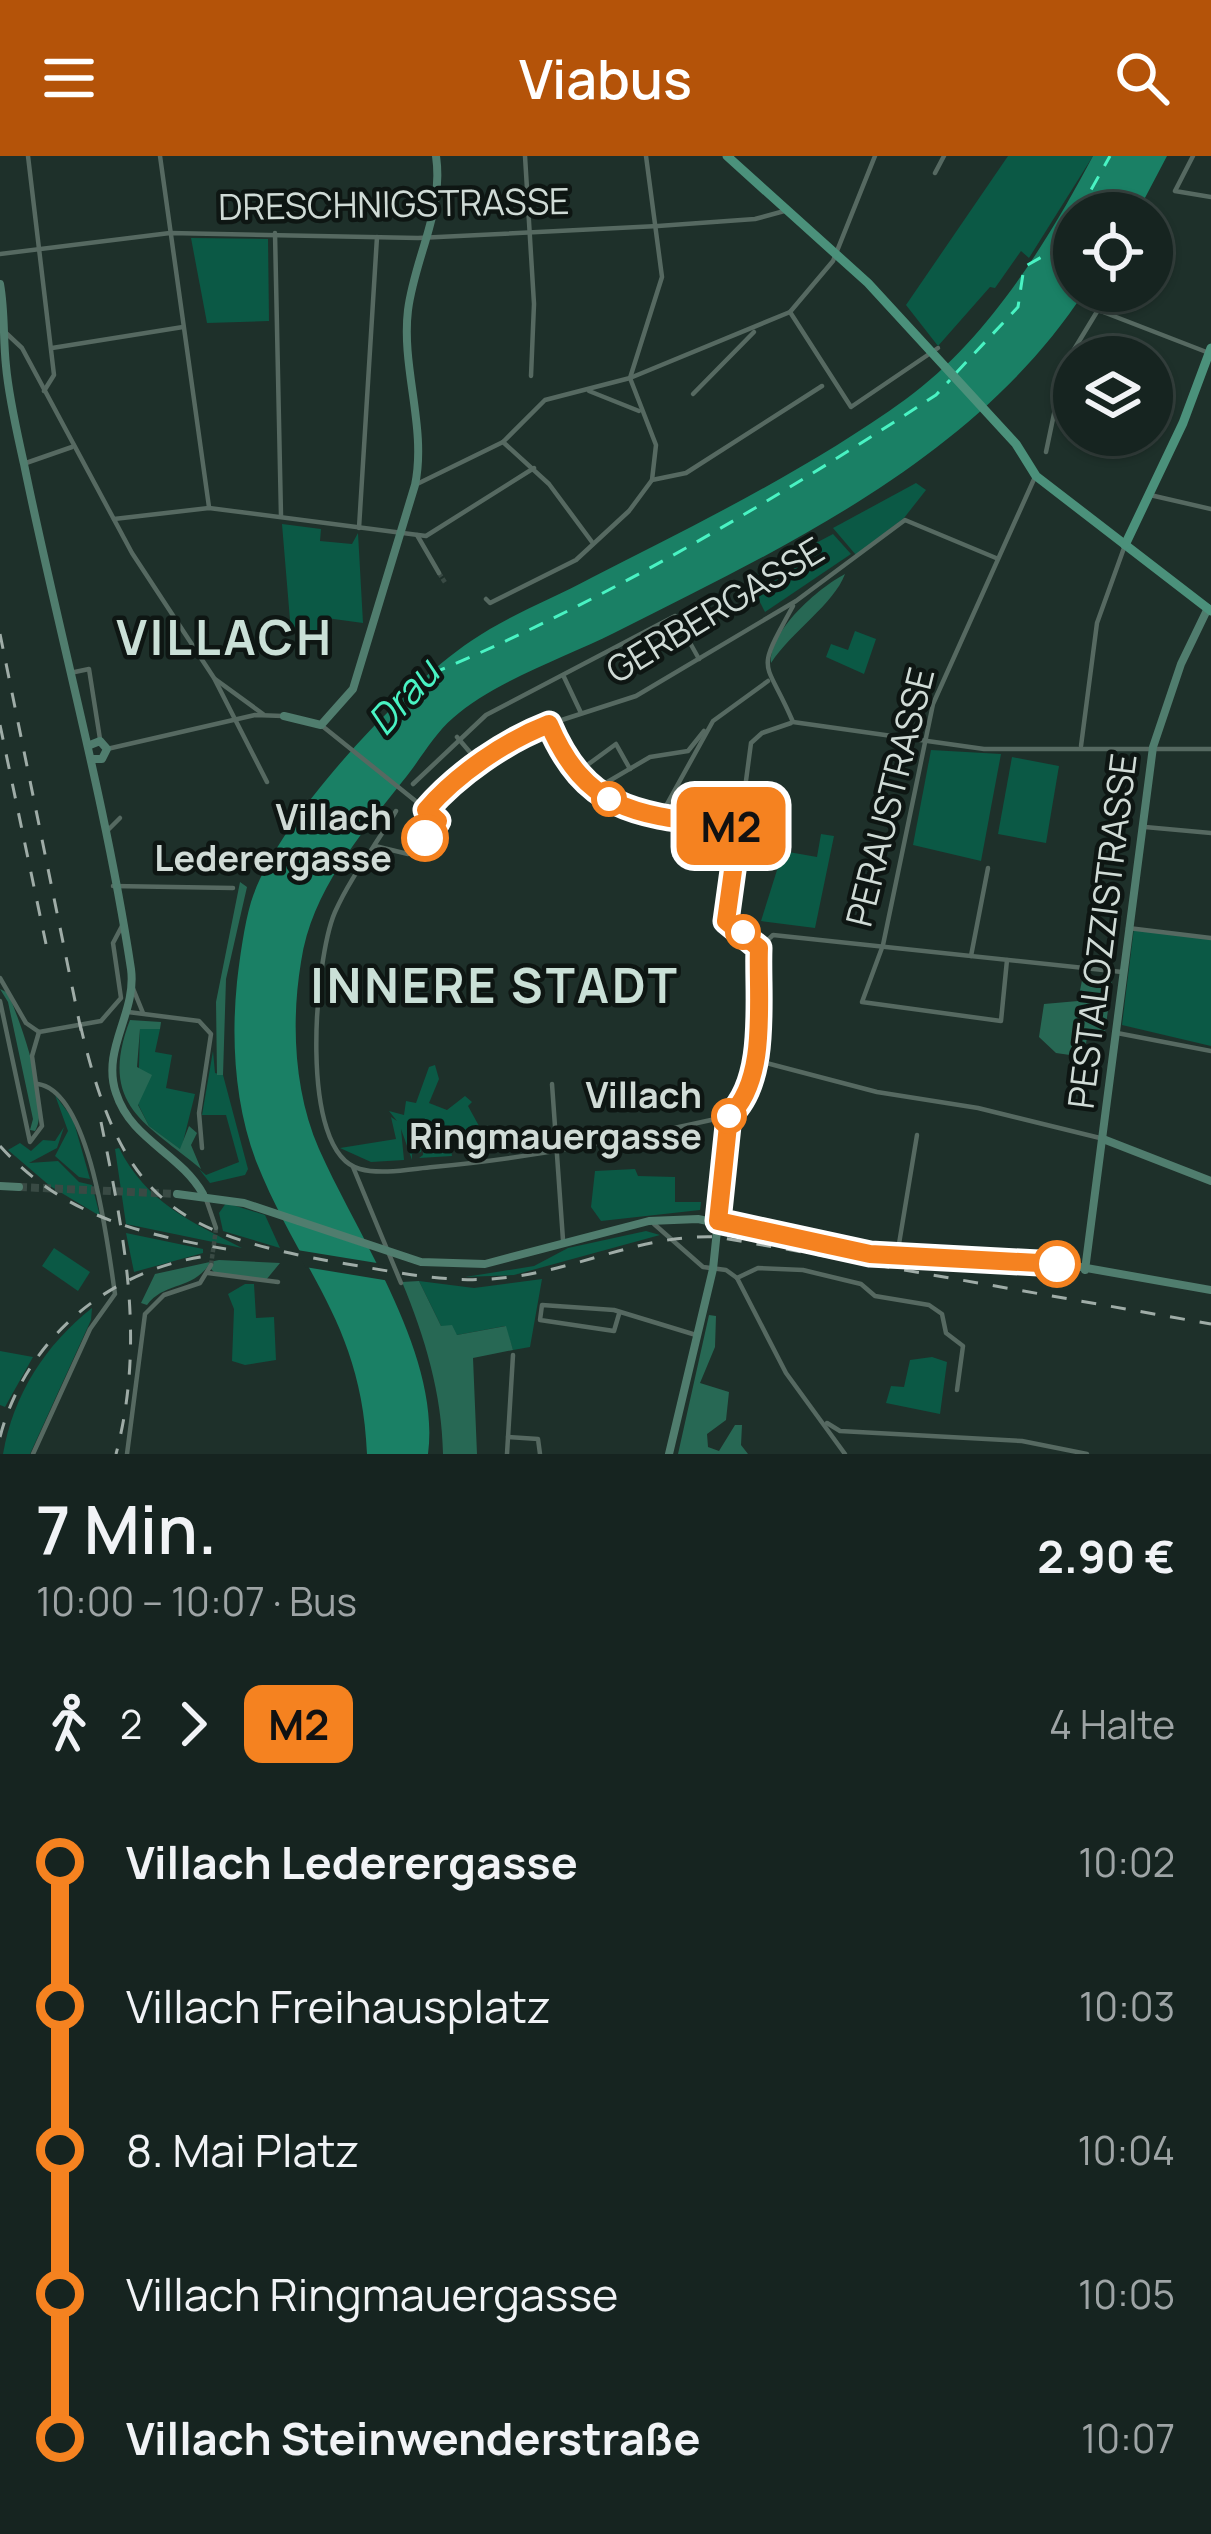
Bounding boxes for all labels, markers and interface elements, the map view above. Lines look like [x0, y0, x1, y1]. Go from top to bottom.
text: Viabus [519, 41, 692, 115]
icon: menu [36, 45, 102, 111]
icon: search [1109, 45, 1175, 111]
street label: DRESCHNIGSTRASSE [218, 176, 570, 231]
map controls [1053, 192, 1173, 456]
button: locate [1053, 192, 1173, 312]
button: layers [1053, 336, 1173, 456]
street label: GERBERGASSE [597, 525, 833, 694]
district label: VILLACH [116, 604, 334, 669]
water label: Drau [354, 645, 452, 746]
street label: PERAUSTRASSE [834, 662, 945, 931]
street label: PESTALOZZISTRASSE [1055, 751, 1148, 1111]
unlabelled marker [593, 783, 625, 815]
line badge: M2 [677, 787, 785, 865]
place label: Villach Lederergasse [154, 792, 392, 882]
text: M2 [701, 797, 761, 855]
marker: Villach Lederergasse [403, 816, 447, 860]
unlabelled marker [727, 916, 759, 948]
district label: INNERE STADT [310, 952, 680, 1017]
place label: Villach Ringmauergasse [409, 1070, 702, 1160]
marker: Villach Ringmauergasse [713, 1100, 745, 1132]
unlabelled marker [1035, 1242, 1079, 1286]
text: 7 Min. [36, 1484, 217, 1574]
text: 2.90 € [1037, 1525, 1175, 1587]
text: 10:00 – 10:07 · Bus [36, 1574, 357, 1628]
icon: walk [36, 1691, 102, 1757]
icon: forward [160, 1691, 226, 1757]
text: M2 [268, 1695, 329, 1753]
text: 2 [120, 1697, 142, 1751]
text: 4 Halte [1049, 1697, 1175, 1751]
text: Villach Lederergasse [126, 1831, 578, 1893]
text: 10:02 [1078, 1835, 1175, 1889]
text: Villach Freihausplatz [126, 1975, 551, 2037]
text: 10:03 [1079, 1979, 1175, 2033]
text: 8. Mai Platz [126, 2119, 359, 2181]
text: 10:04 [1078, 2123, 1175, 2177]
text: Villach Ringmauergasse [126, 2263, 618, 2325]
text: 10:05 [1078, 2267, 1175, 2321]
text: Villach Steinwenderstraße [126, 2407, 701, 2469]
text: 10:07 [1081, 2411, 1175, 2465]

